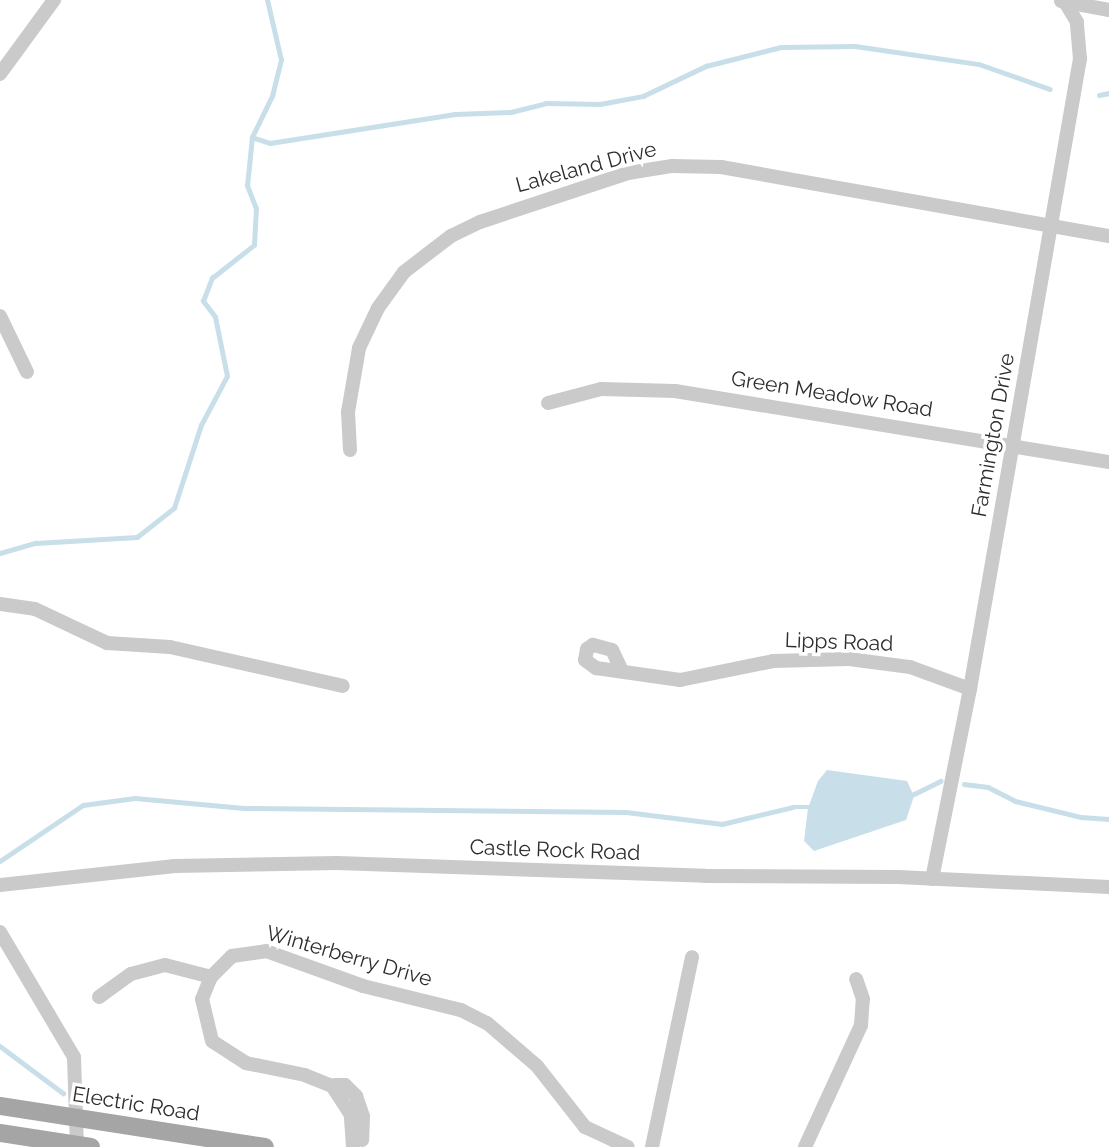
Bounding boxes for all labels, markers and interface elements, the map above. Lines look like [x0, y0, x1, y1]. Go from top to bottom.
street label: Lakeland Drive [513, 136, 659, 198]
street label: Farmington Drive [966, 351, 1020, 519]
street label: Green Meadow Road [729, 366, 935, 422]
street label: Lipps Road [784, 628, 894, 656]
street label: Castle Rock Road [469, 834, 641, 866]
street label: Winterberry Drive [263, 920, 435, 992]
street label: Electric Road [71, 1081, 201, 1127]

